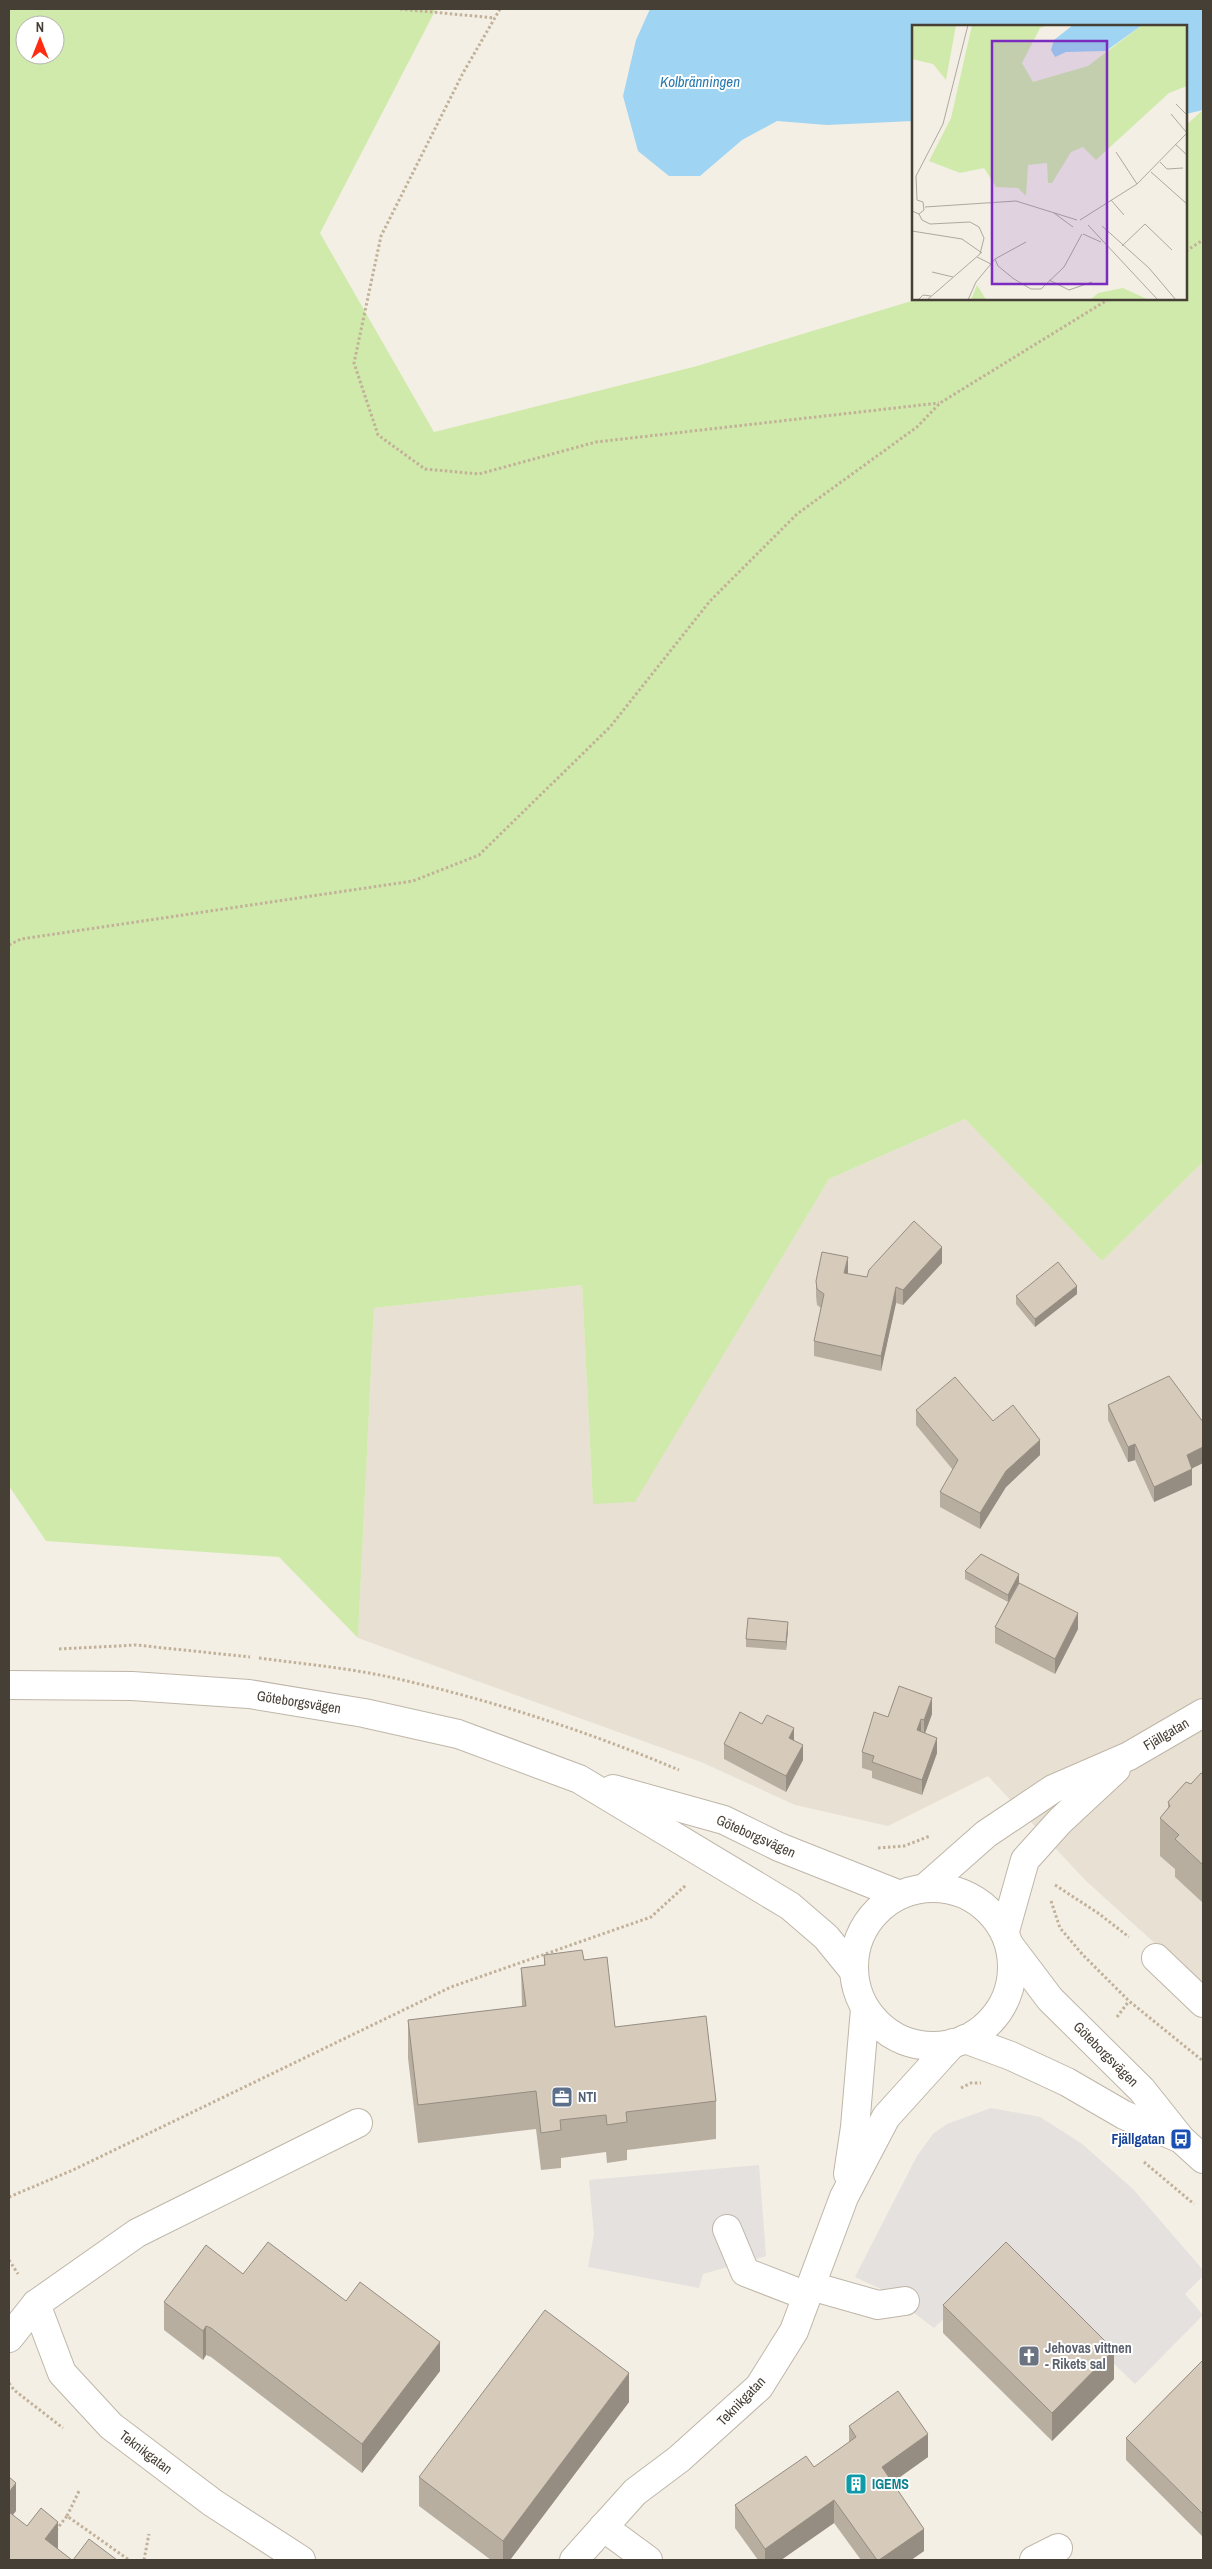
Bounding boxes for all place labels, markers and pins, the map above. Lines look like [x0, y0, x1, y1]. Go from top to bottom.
office icon: NTI [550, 2085, 574, 2109]
place label: NTI [578, 2088, 597, 2106]
bus stop icon: Fjällgatan [1169, 2127, 1193, 2151]
place label: Fjällgatan [1111, 2130, 1165, 2148]
place label: Jehovas vittnen - Rikets sal [1045, 2339, 1132, 2373]
church icon: Jehovas vittnen - Rikets sal [1017, 2344, 1041, 2368]
building icon: IGEMS [844, 2472, 868, 2496]
place label: IGEMS [872, 2475, 909, 2493]

